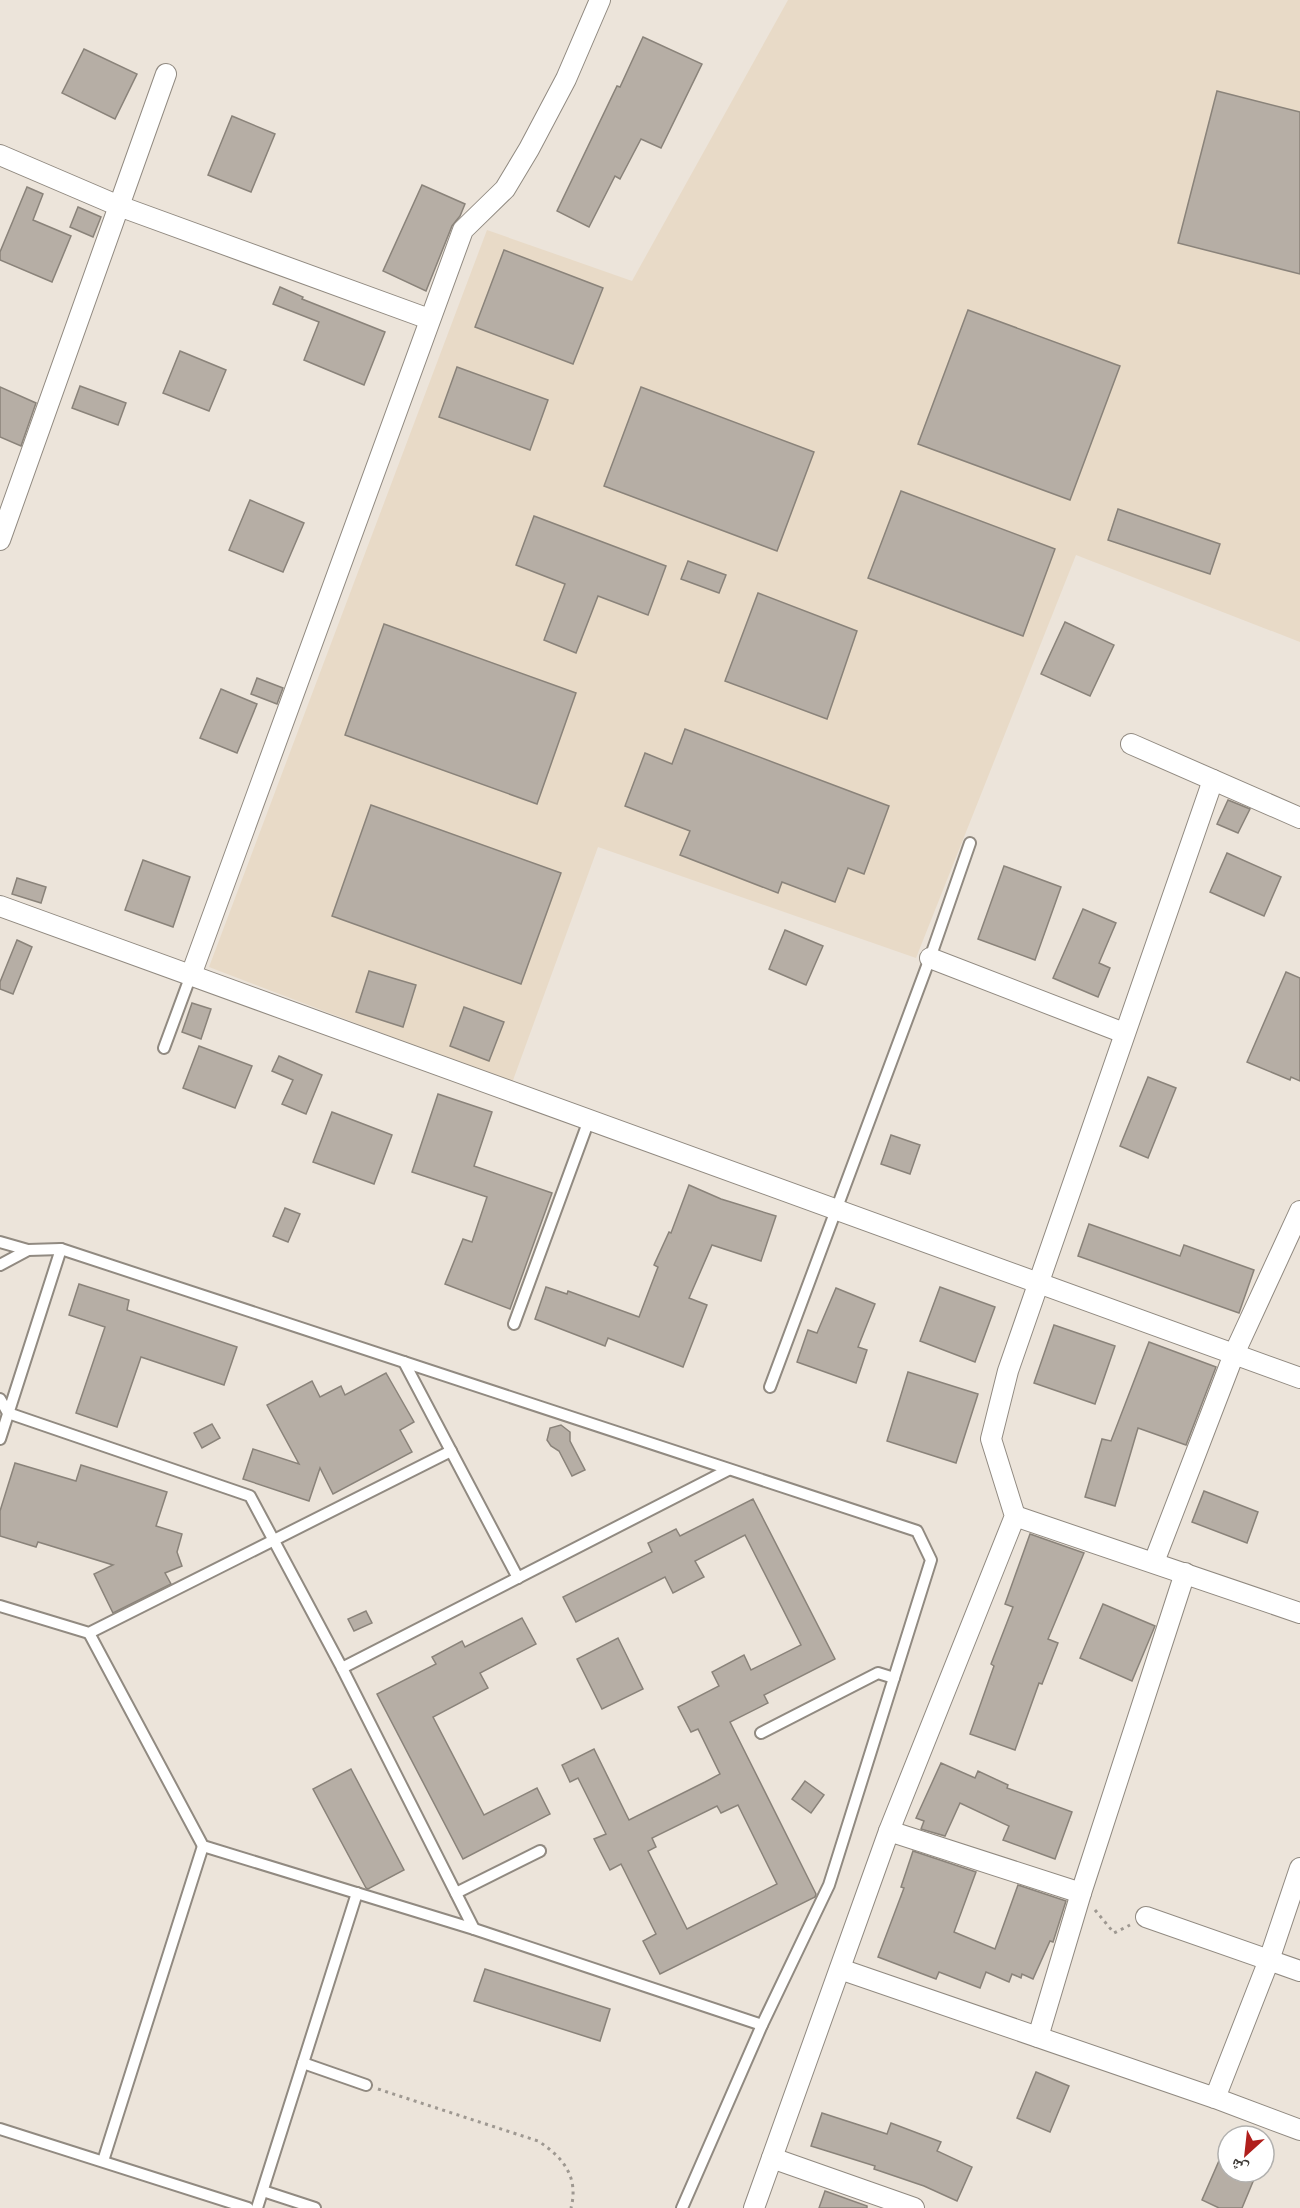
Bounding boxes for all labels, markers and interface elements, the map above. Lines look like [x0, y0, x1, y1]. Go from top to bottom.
north arrow [1216, 2124, 1276, 2184]
text: ش [1227, 2155, 1251, 2180]

